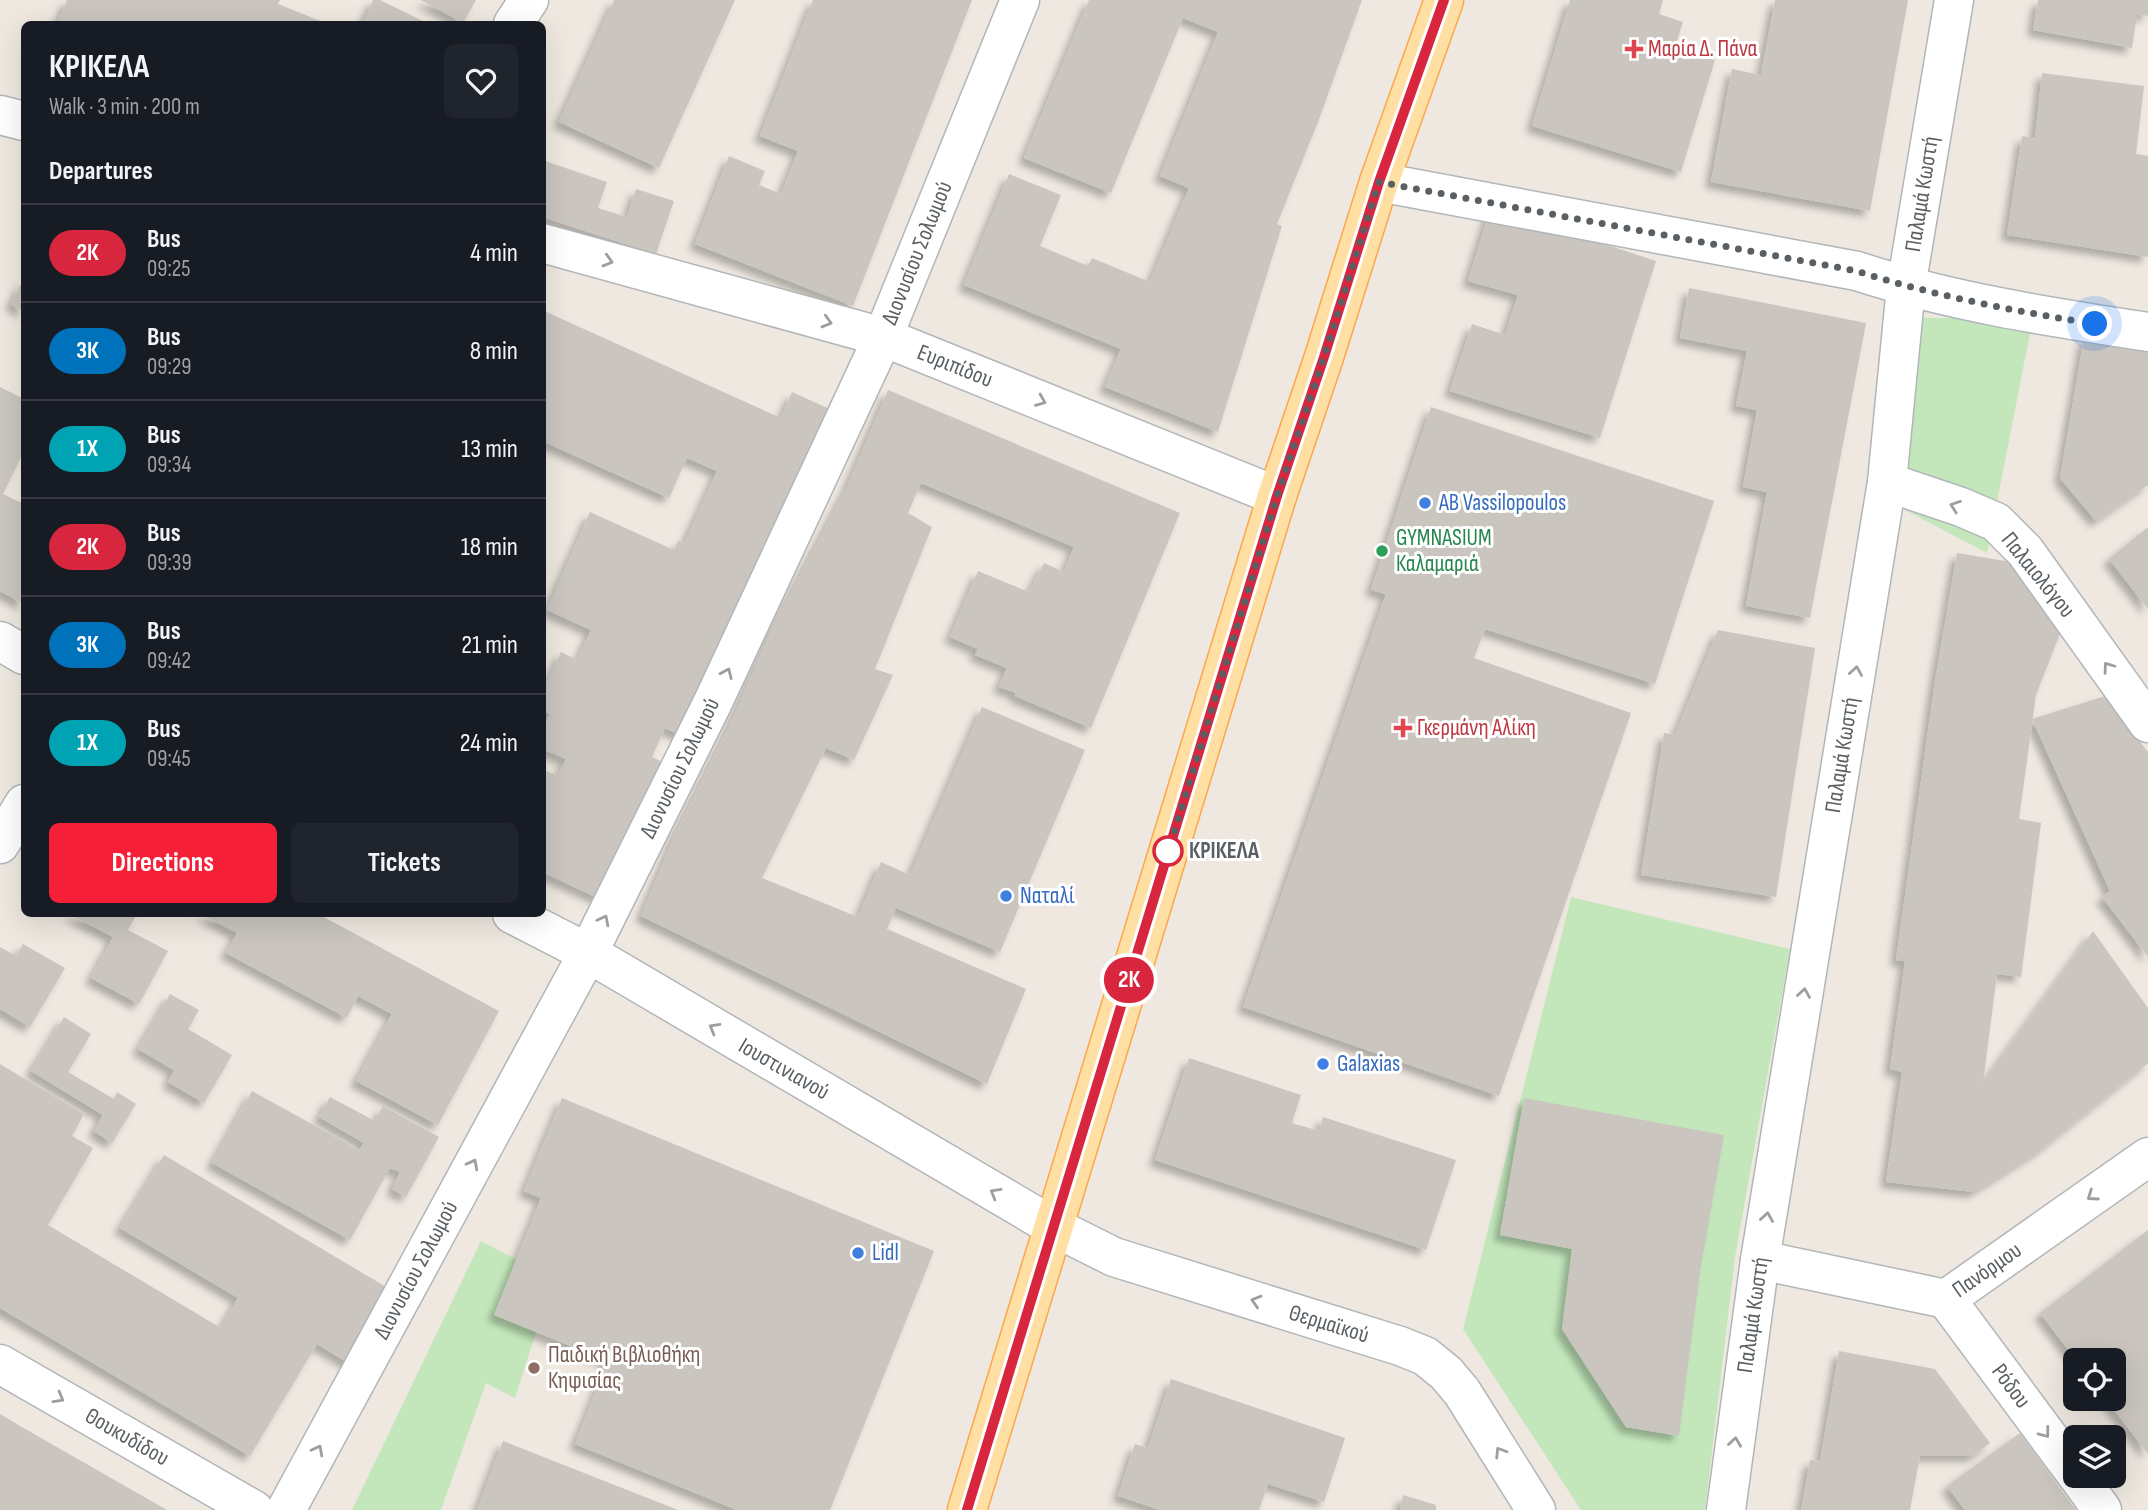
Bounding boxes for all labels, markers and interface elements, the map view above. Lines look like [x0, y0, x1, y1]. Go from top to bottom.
place label: Μαρία Δ. Πάνα [1648, 35, 1758, 63]
marker: Μαρία Δ. Πάνα [1626, 41, 1642, 57]
button: heart [444, 44, 518, 118]
text: ΚΡΙΚΕΛΑ [49, 47, 149, 87]
text: Walk · 3 min · 200 m [49, 93, 200, 121]
street label: Παλαμά Κωστή [1899, 134, 1945, 254]
text: Departures [49, 156, 153, 187]
street label: Διονυσίου Σολωμού [875, 177, 959, 329]
text: Bus [147, 224, 181, 255]
text: 2Κ [76, 238, 99, 267]
text: 4 min [470, 238, 518, 269]
one-way arrow [602, 253, 614, 267]
text: 09:25 [147, 255, 191, 283]
your location [2077, 306, 2112, 341]
one-way arrow [821, 314, 833, 328]
text: Bus [147, 322, 181, 353]
text: 3Κ [76, 336, 99, 365]
text: 8 min [470, 336, 518, 367]
street label: Ευριπίδου [913, 338, 997, 394]
text: 09:29 [147, 353, 191, 381]
one-way arrow [1034, 392, 1046, 406]
text: Bus [147, 420, 181, 451]
text: 1Χ [77, 434, 98, 463]
text: 13 min [461, 434, 518, 465]
text: 09:34 [147, 451, 191, 479]
place label: AB Vassilopoulos [1438, 489, 1566, 517]
marker: AB Vassilopoulos [1417, 495, 1433, 511]
one-way arrow [1950, 500, 1962, 514]
text: Bus [147, 518, 181, 549]
place label: GYMNASIUM Καλαμαριά [1396, 524, 1492, 578]
street label: Παλαιολόγου [1995, 527, 2081, 623]
text: 2Κ [76, 532, 99, 561]
text: 18 min [461, 532, 518, 563]
marker: GYMNASIUM Καλαμαριά [1374, 543, 1390, 559]
text: 09:39 [147, 549, 192, 577]
text: Bus [147, 616, 181, 647]
text: 3Κ [76, 630, 99, 659]
text: 21 min [461, 630, 518, 661]
text: 09:42 [147, 647, 191, 675]
one-way arrow [2104, 662, 2116, 675]
one-way arrow [1848, 665, 1863, 677]
one-way arrow [719, 667, 733, 680]
street label: Διονυσίου Σολωμού [634, 693, 726, 843]
street label: Παλαμά Κωστή [1819, 695, 1865, 815]
text: Bus [147, 714, 181, 745]
place label: Γκερμάνη Αλίκη [1417, 714, 1536, 742]
marker: Γκερμάνη Αλίκη [1395, 720, 1411, 736]
text: 1Χ [77, 728, 98, 757]
text: 24 min [460, 728, 518, 759]
text: 09:45 [147, 745, 191, 773]
button: Directions [49, 823, 277, 903]
button: Tickets [291, 823, 518, 903]
marker: ΚΡΙΚΕΛΑ [1153, 836, 1183, 866]
place label: ΚΡΙΚΕΛΑ [1189, 837, 1260, 865]
place label: Ναταλί [1020, 882, 1075, 910]
marker: Ναταλί [998, 888, 1014, 904]
one-way arrow [596, 915, 610, 927]
line badge: 2Κ [1098, 957, 1160, 1003]
text: 2Κ [1118, 965, 1140, 994]
one-way arrow [1796, 987, 1811, 998]
one-way arrow [709, 1023, 722, 1036]
street label: Ιουστινιανού [733, 1032, 835, 1106]
place label: Galaxias [1337, 1050, 1400, 1078]
marker: Galaxias [1315, 1056, 1331, 1072]
one-way arrow [465, 1159, 479, 1171]
one-way arrow [990, 1188, 1003, 1201]
one-way arrow [2087, 1188, 2100, 1200]
street label: Διονυσίου Σολωμού [368, 1196, 464, 1344]
one-way arrow [1759, 1211, 1774, 1223]
street label: Πανόρμου [1947, 1236, 2027, 1304]
place label: Lidl [872, 1239, 899, 1267]
marker: Lidl [850, 1245, 866, 1261]
street label: Παλαμά Κωστή [1731, 1255, 1775, 1375]
one-way arrow [1250, 1295, 1262, 1310]
street label: Θερμαϊκού [1286, 1299, 1372, 1349]
place label: Παιδική Βιβλιοθήκη Κηφισίας [548, 1341, 700, 1395]
map controls [2063, 1348, 2126, 1488]
button: locate [2063, 1348, 2126, 1411]
street label: Ρόδου [1985, 1358, 2037, 1414]
marker: Παιδική Βιβλιοθήκη Κηφισίας [526, 1360, 542, 1376]
one-way arrow [52, 1390, 65, 1403]
street label: Θουκυδίδου [80, 1402, 174, 1472]
one-way arrow [2037, 1425, 2049, 1437]
button: layers [2063, 1425, 2126, 1488]
one-way arrow [1728, 1437, 1743, 1448]
one-way arrow [310, 1445, 323, 1457]
one-way arrow [1495, 1447, 1508, 1460]

